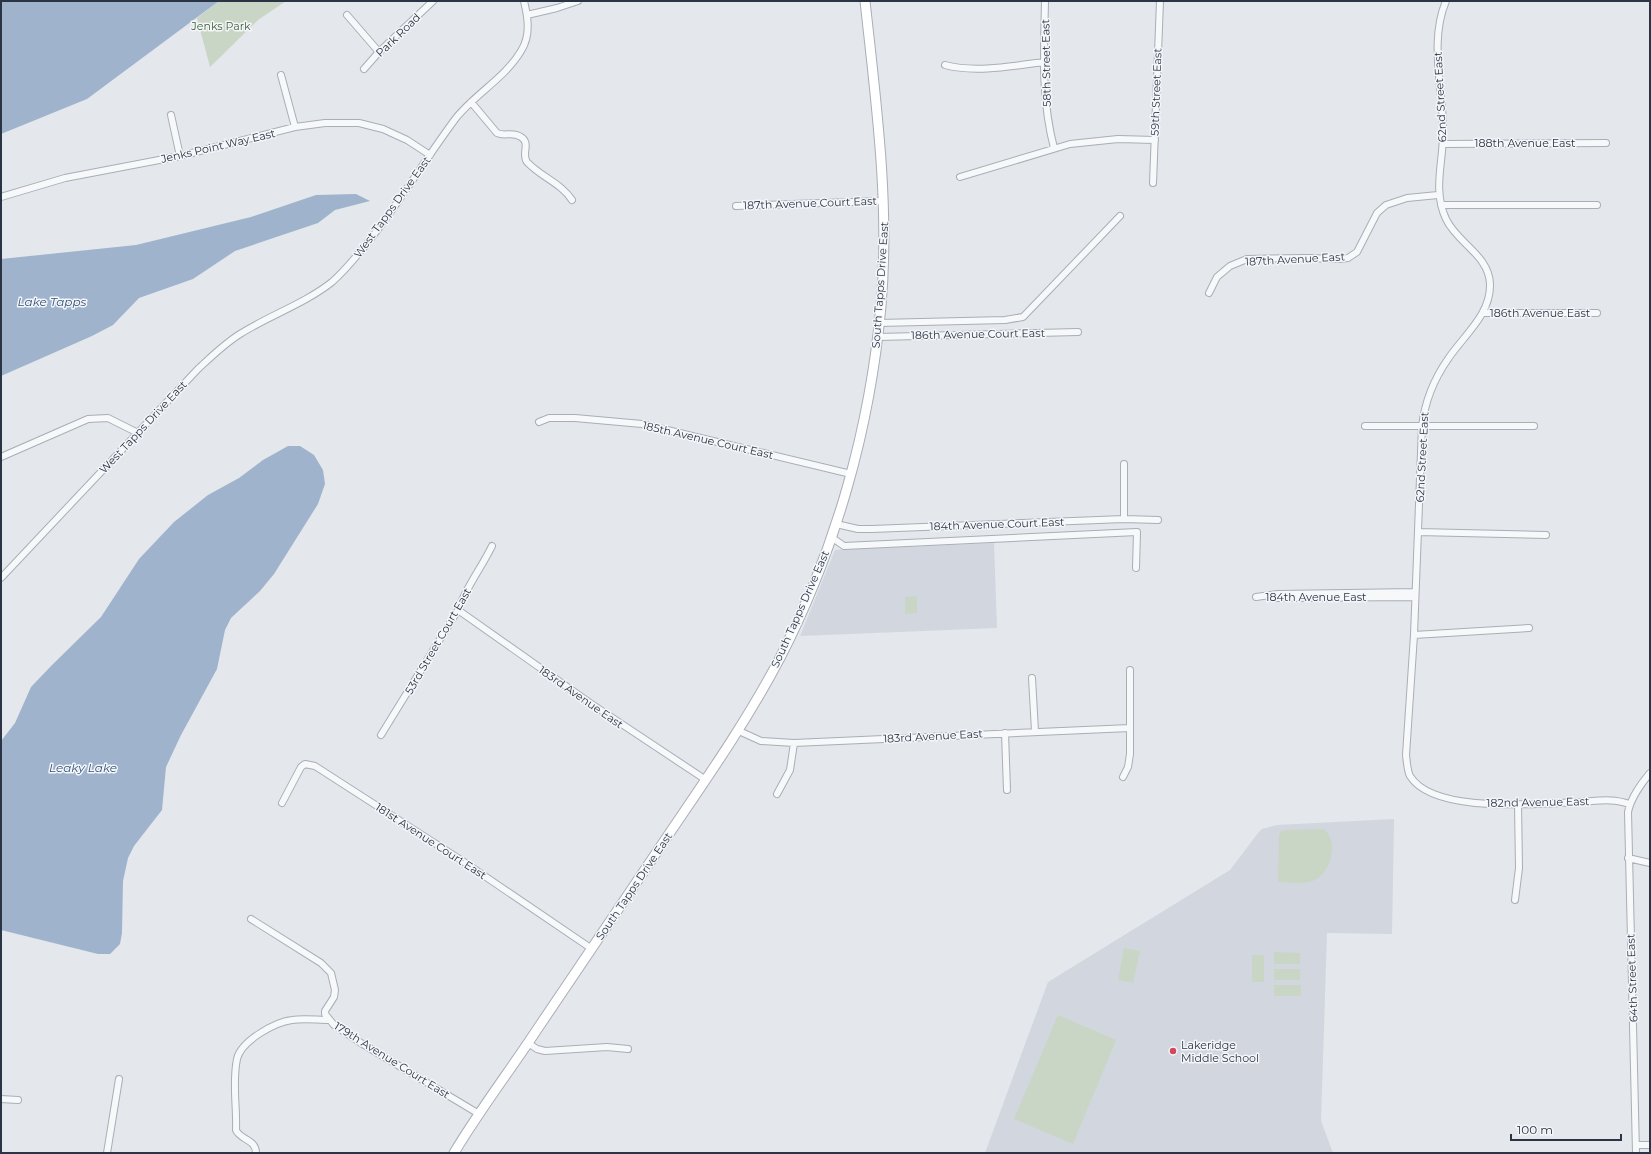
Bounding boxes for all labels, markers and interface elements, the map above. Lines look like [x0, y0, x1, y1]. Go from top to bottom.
street label: Park Road [373, 10, 423, 60]
street label: 58th Street East [1038, 18, 1054, 107]
park label: Jenks Park [190, 19, 251, 33]
street label: 59th Street East [1147, 47, 1165, 136]
street label: 62nd Street East [1431, 51, 1449, 143]
street label: Jenks Point Way East [158, 126, 277, 166]
street label: 188th Avenue East [1475, 136, 1576, 150]
street label: West Tapps Drive East [351, 153, 434, 260]
street label: 187th Avenue Court East [743, 194, 878, 212]
street label: South Tapps Drive East [869, 221, 891, 349]
street label: 187th Avenue East [1245, 249, 1346, 269]
water label: Lake Tapps [18, 294, 87, 309]
street label: 186th Avenue East [1490, 306, 1591, 320]
street label: 186th Avenue Court East [911, 326, 1046, 342]
street label: West Tapps Drive East [96, 377, 190, 476]
street label: 62nd Street East [1413, 411, 1431, 503]
street label: 185th Avenue Court East [641, 418, 775, 462]
street label: 184th Avenue Court East [929, 515, 1065, 533]
street label: South Tapps Drive East [768, 548, 832, 670]
street label: 53rd Street Court East [402, 585, 474, 697]
street label: 184th Avenue East [1265, 590, 1367, 604]
street label: 183rd Avenue East [536, 663, 626, 732]
street label: 183rd Avenue East [883, 726, 984, 746]
water label: Leaky Lake [49, 760, 117, 775]
street label: 182nd Avenue East [1486, 794, 1590, 810]
street label: 181st Avenue Court East [373, 800, 490, 882]
street label: South Tapps Drive East [593, 829, 676, 942]
street label: 64th Street East [1623, 933, 1641, 1022]
street label: 179th Avenue Court East [332, 1019, 453, 1102]
place label: Lakeridge Middle School [1181, 1038, 1259, 1065]
marker: Lakeridge Middle School [1168, 1046, 1178, 1056]
scale bar [1511, 1116, 1621, 1142]
text: 100 m [1517, 1122, 1553, 1137]

